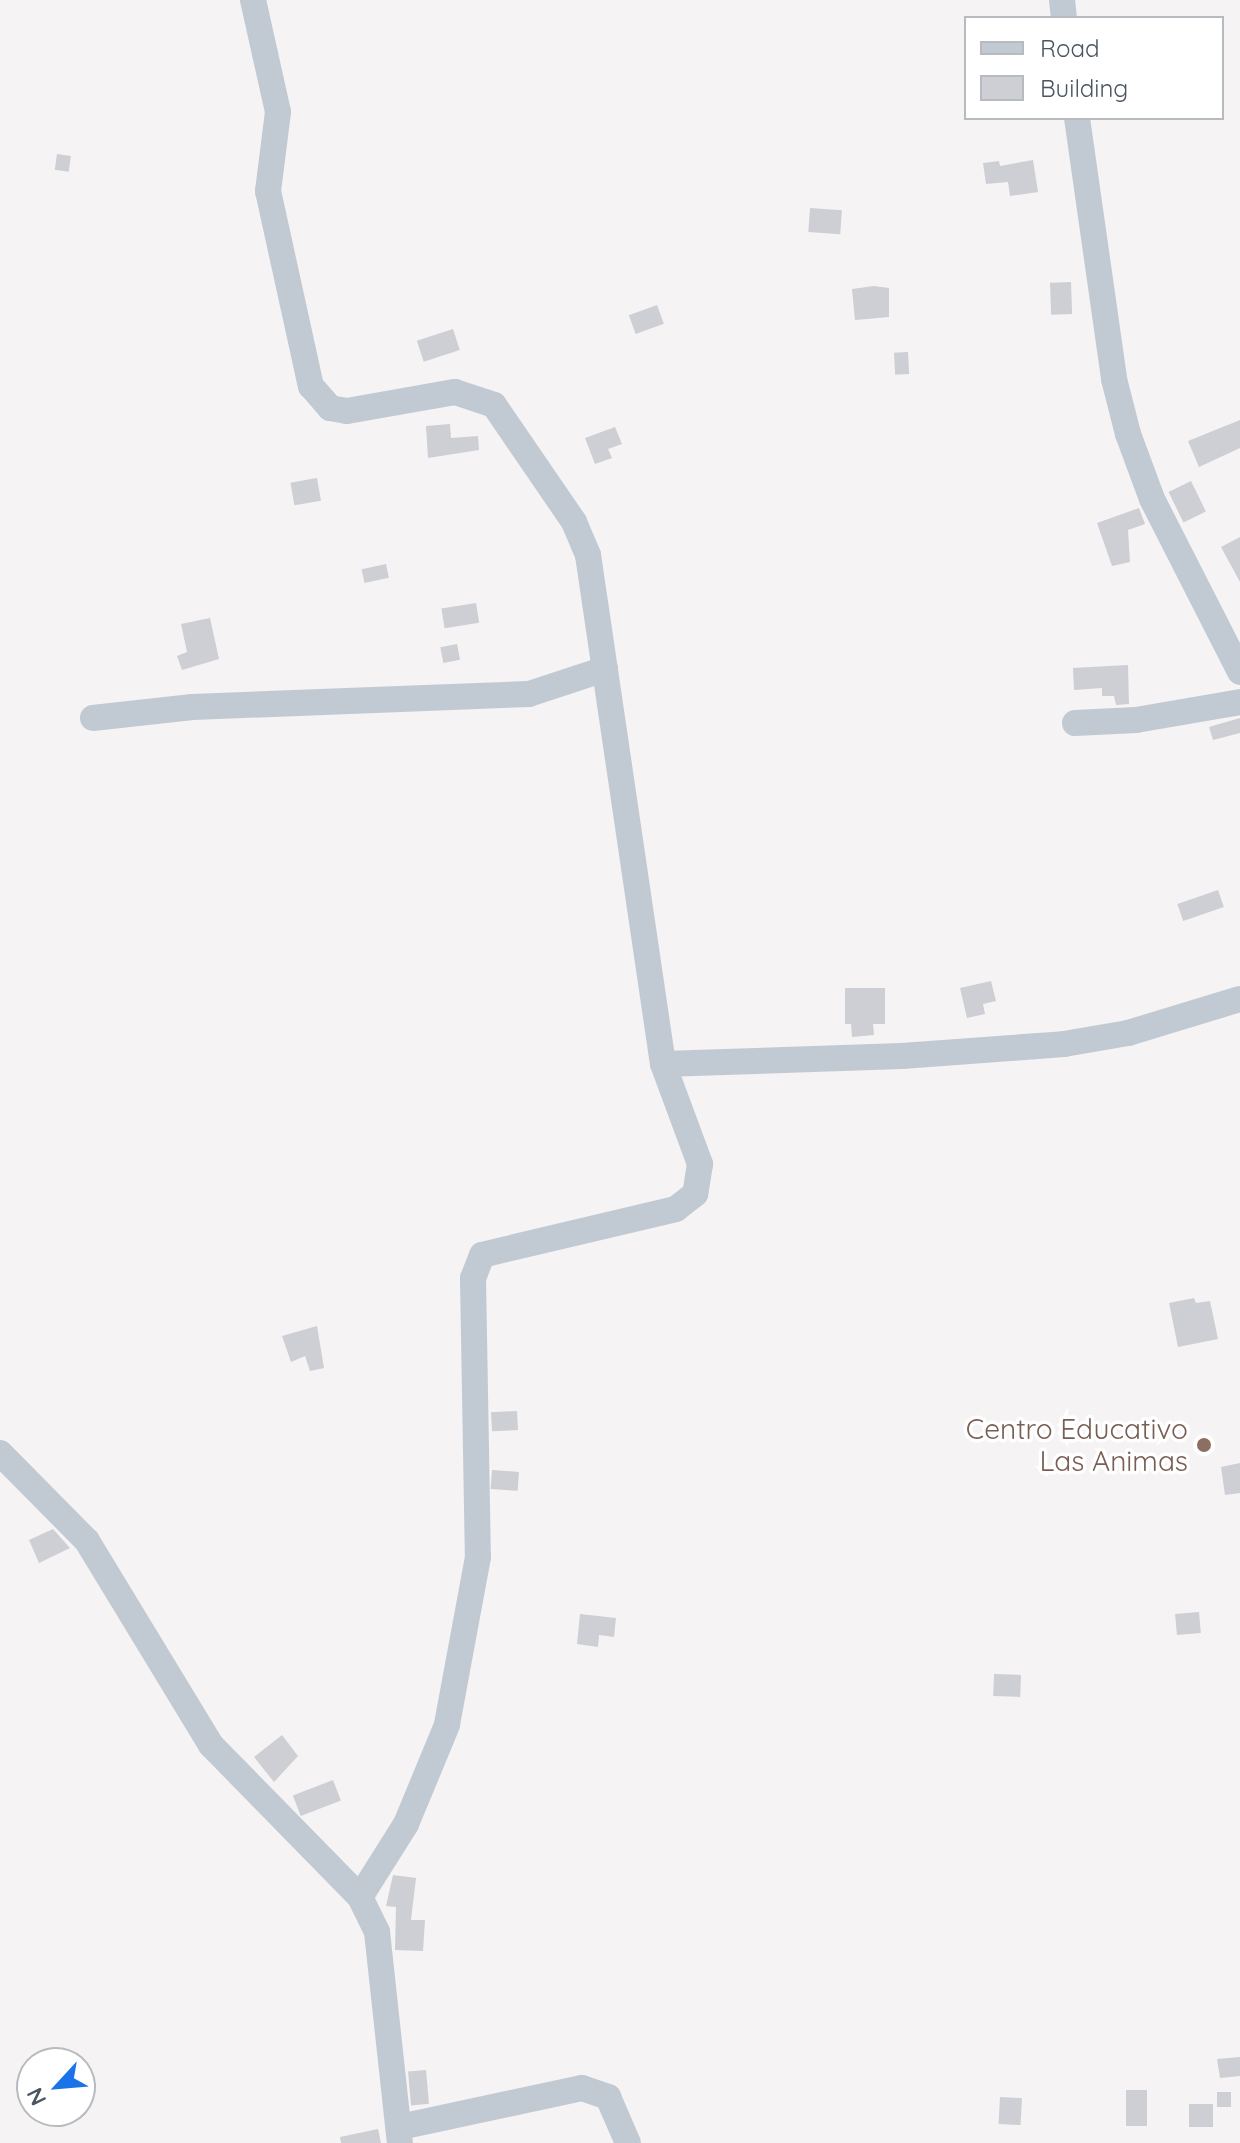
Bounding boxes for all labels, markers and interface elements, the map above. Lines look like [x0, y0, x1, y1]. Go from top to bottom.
legend [964, 16, 1224, 120]
text: Road [1040, 33, 1100, 63]
text: Building [1040, 73, 1128, 103]
place label: Centro Educativo Las Animas [966, 1412, 1188, 1478]
marker: Centro Educativo Las Animas [1195, 1436, 1213, 1454]
north arrow [16, 2047, 96, 2127]
text: N [20, 2083, 52, 2110]

